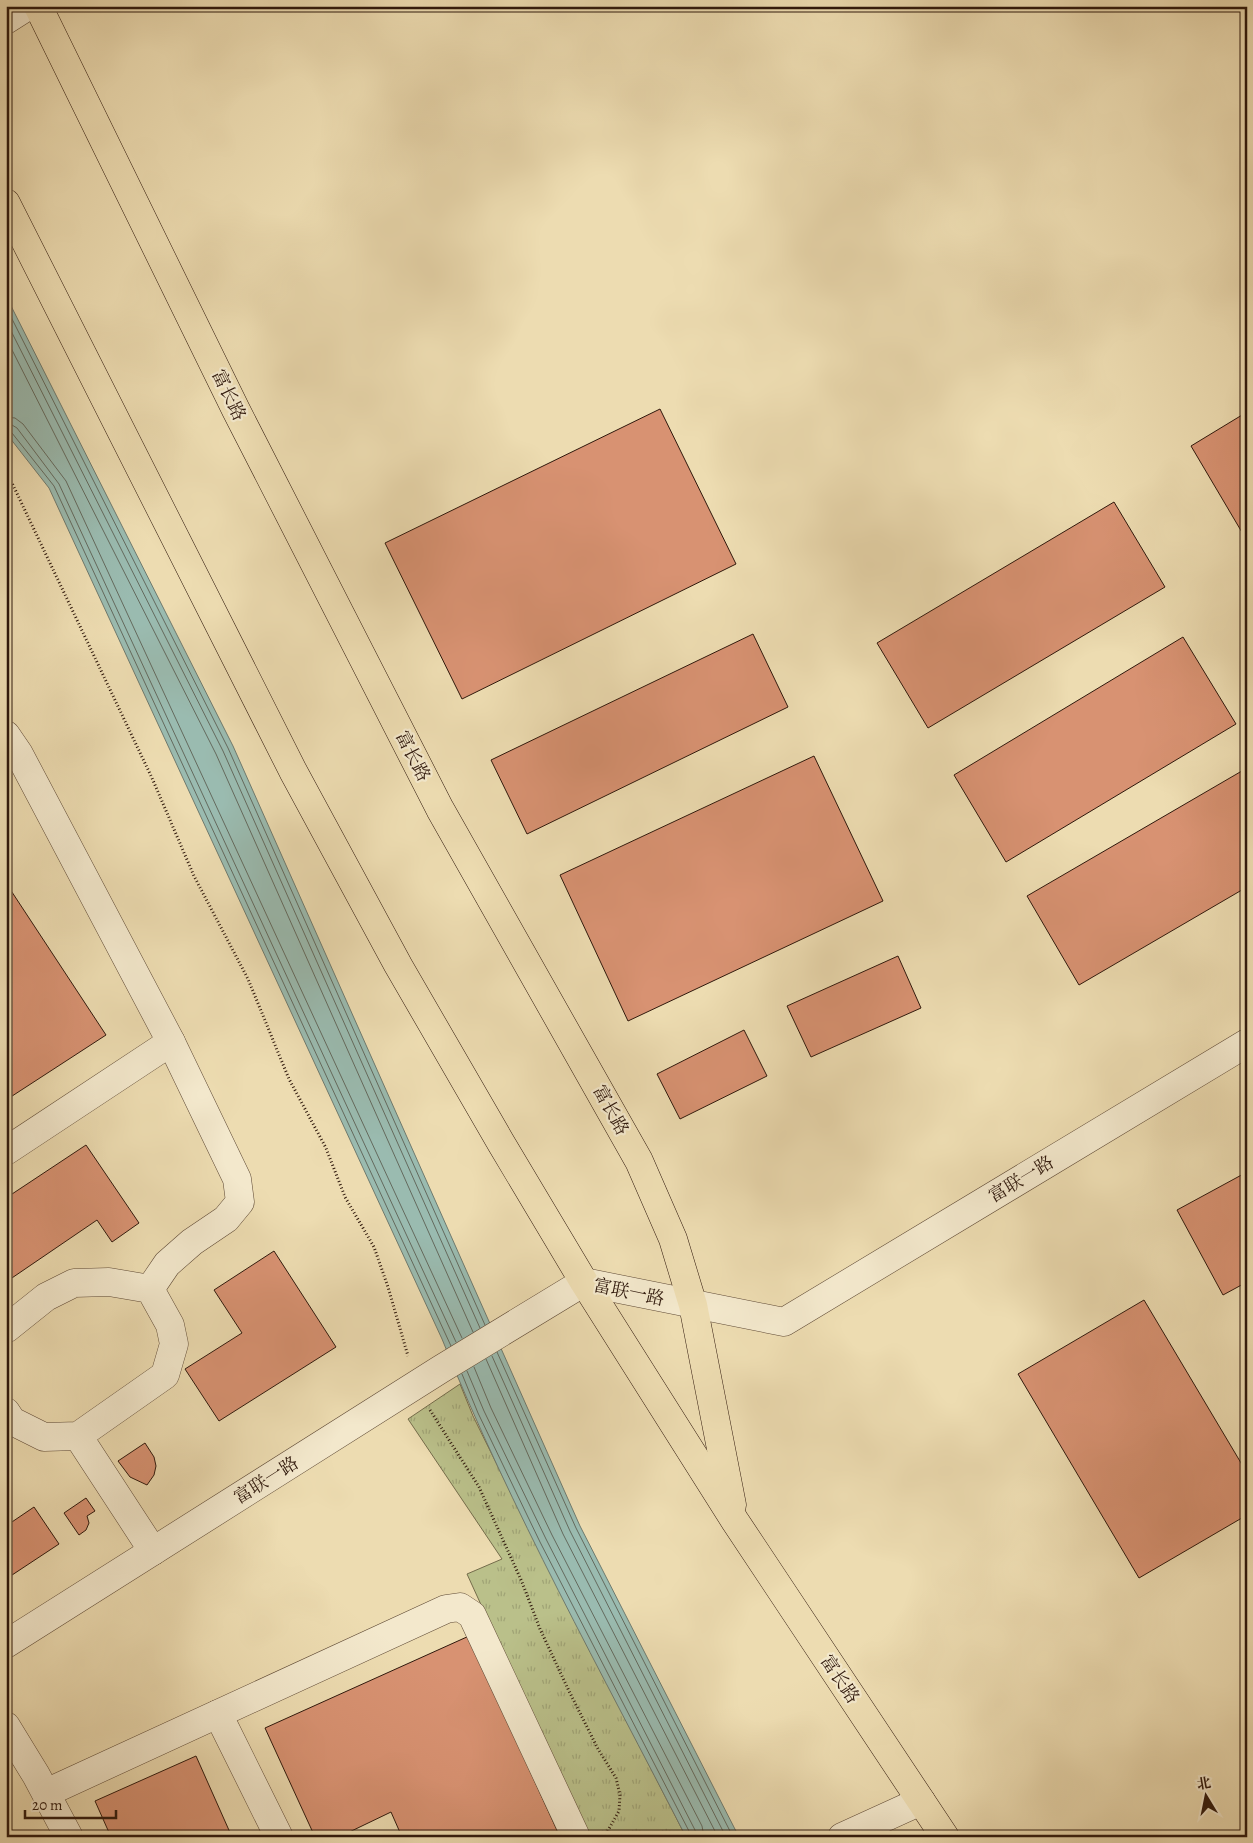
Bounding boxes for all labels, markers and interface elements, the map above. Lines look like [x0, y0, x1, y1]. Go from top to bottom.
street label: 富长路 [206, 365, 252, 425]
street label: 富长路 [390, 726, 436, 786]
street label: 富长路 [587, 1081, 635, 1139]
street label: 富联一路 [984, 1150, 1058, 1208]
street label: 富联一路 [591, 1273, 667, 1311]
street label: 富联一路 [229, 1451, 303, 1509]
street label: 富长路 [815, 1650, 865, 1708]
north arrow [1180, 1770, 1230, 1820]
text: 北 [1195, 1773, 1212, 1794]
scale bar [25, 1788, 116, 1820]
text: 20 m [32, 1795, 63, 1815]

